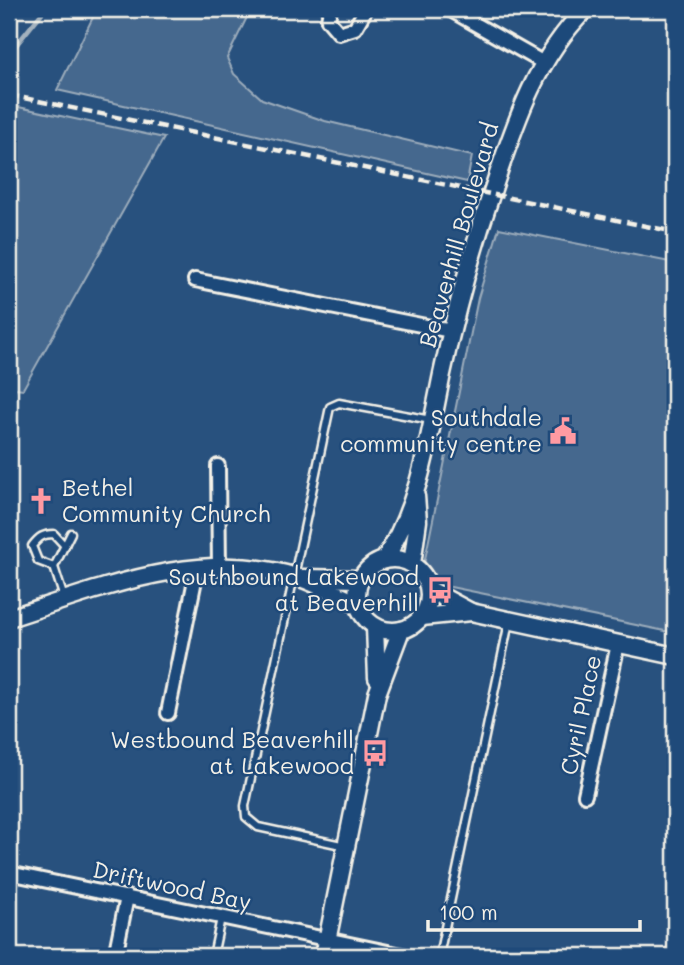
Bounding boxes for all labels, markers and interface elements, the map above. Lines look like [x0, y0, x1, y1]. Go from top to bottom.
street label: Beaverhill Boulevard [412, 119, 505, 351]
place label: Southdale community centre [340, 402, 542, 458]
public building icon: Southdale community centre [548, 416, 578, 446]
place label: Bethel Community Church [62, 472, 271, 528]
church icon: Bethel Community Church [26, 486, 56, 516]
place label: Southbound Lakewood at Beaverhill [169, 561, 419, 617]
bus stop icon: Southbound Lakewood at Beaverhill [425, 575, 455, 605]
street label: Cyril Place [553, 652, 607, 778]
place label: Westbound Beaverhill at Lakewood [110, 724, 354, 780]
bus stop icon: Westbound Beaverhill at Lakewood [360, 738, 390, 768]
street label: Driftwood Bay [90, 854, 254, 916]
scale bar [428, 888, 640, 932]
text: 100 m [439, 898, 498, 925]

